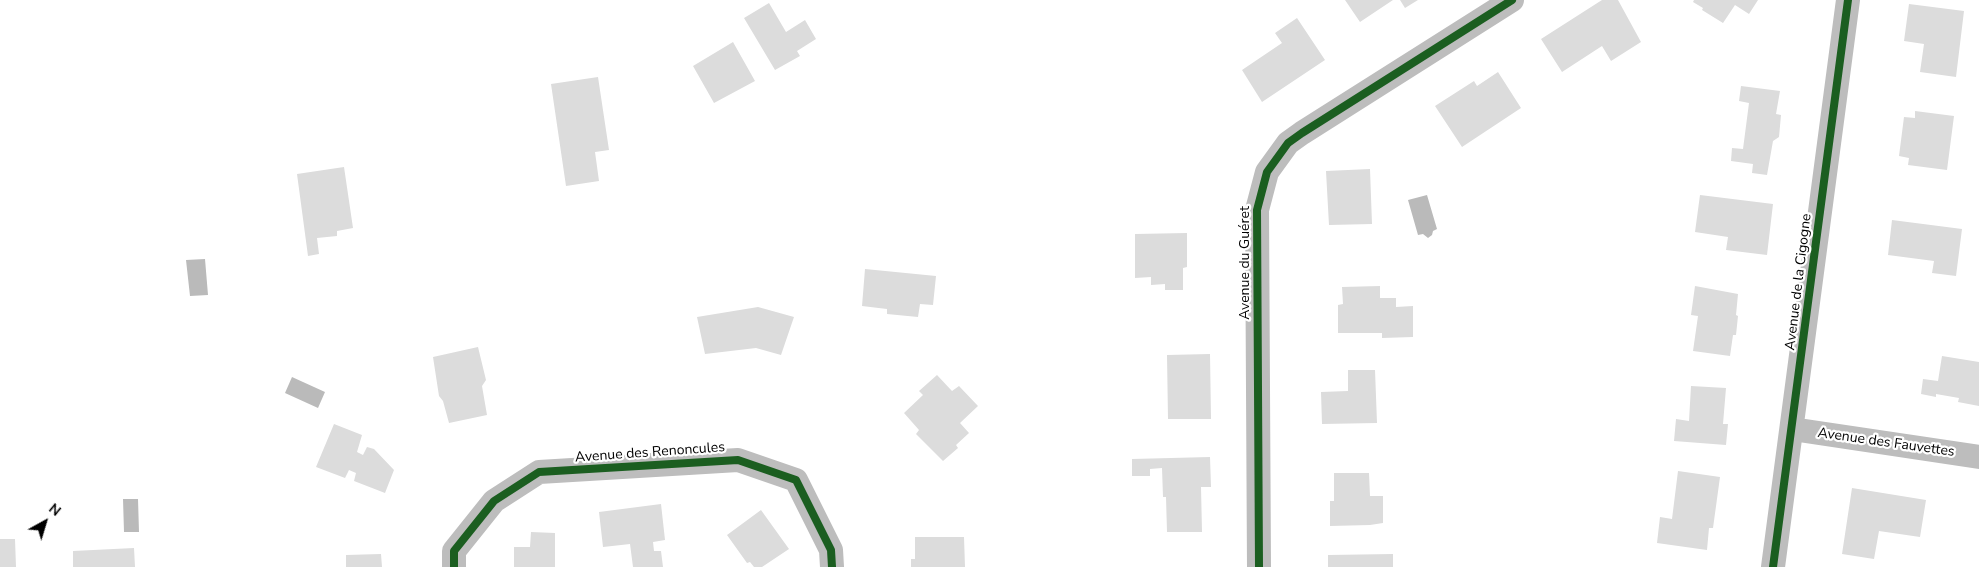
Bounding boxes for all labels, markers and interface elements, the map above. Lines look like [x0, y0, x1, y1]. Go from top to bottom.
street label: Avenue du Guéret [1238, 206, 1254, 320]
street label: Avenue de la Cigogne [1782, 213, 1816, 351]
street label: Avenue des Fauvettes [1816, 425, 1956, 461]
street label: Avenue des Renoncules [575, 439, 725, 467]
north arrow [20, 497, 70, 547]
text: N [45, 499, 65, 521]

